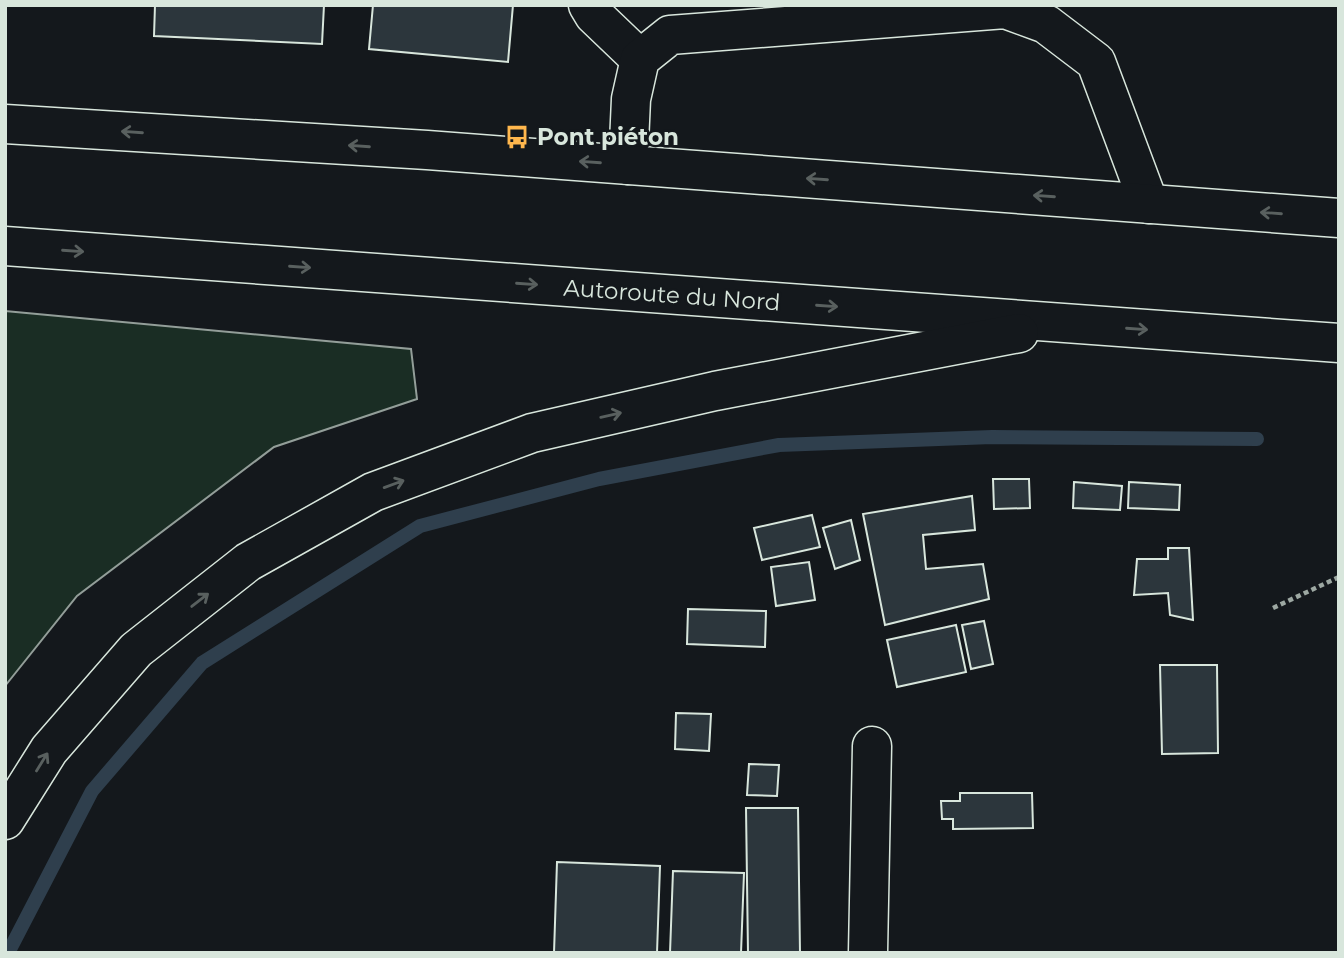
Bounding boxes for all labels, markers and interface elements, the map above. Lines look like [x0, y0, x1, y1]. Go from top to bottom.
bus stop icon: Pont piéton [503, 123, 531, 151]
place label: Pont piéton [537, 123, 679, 151]
one-way arrow [120, 125, 143, 138]
one-way arrow [348, 139, 370, 152]
one-way arrow [579, 156, 602, 169]
one-way arrow [806, 172, 829, 185]
one-way arrow [1033, 189, 1056, 202]
one-way arrow [1260, 206, 1282, 219]
one-way arrow [62, 244, 85, 257]
one-way arrow [288, 261, 311, 274]
street label: Autoroute du Nord [563, 273, 781, 317]
one-way arrow [515, 278, 538, 291]
one-way arrow [815, 300, 838, 313]
one-way arrow [1125, 323, 1148, 336]
one-way arrow [599, 408, 621, 421]
one-way arrow [383, 477, 405, 489]
one-way arrow [190, 592, 208, 608]
one-way arrow [34, 753, 49, 772]

